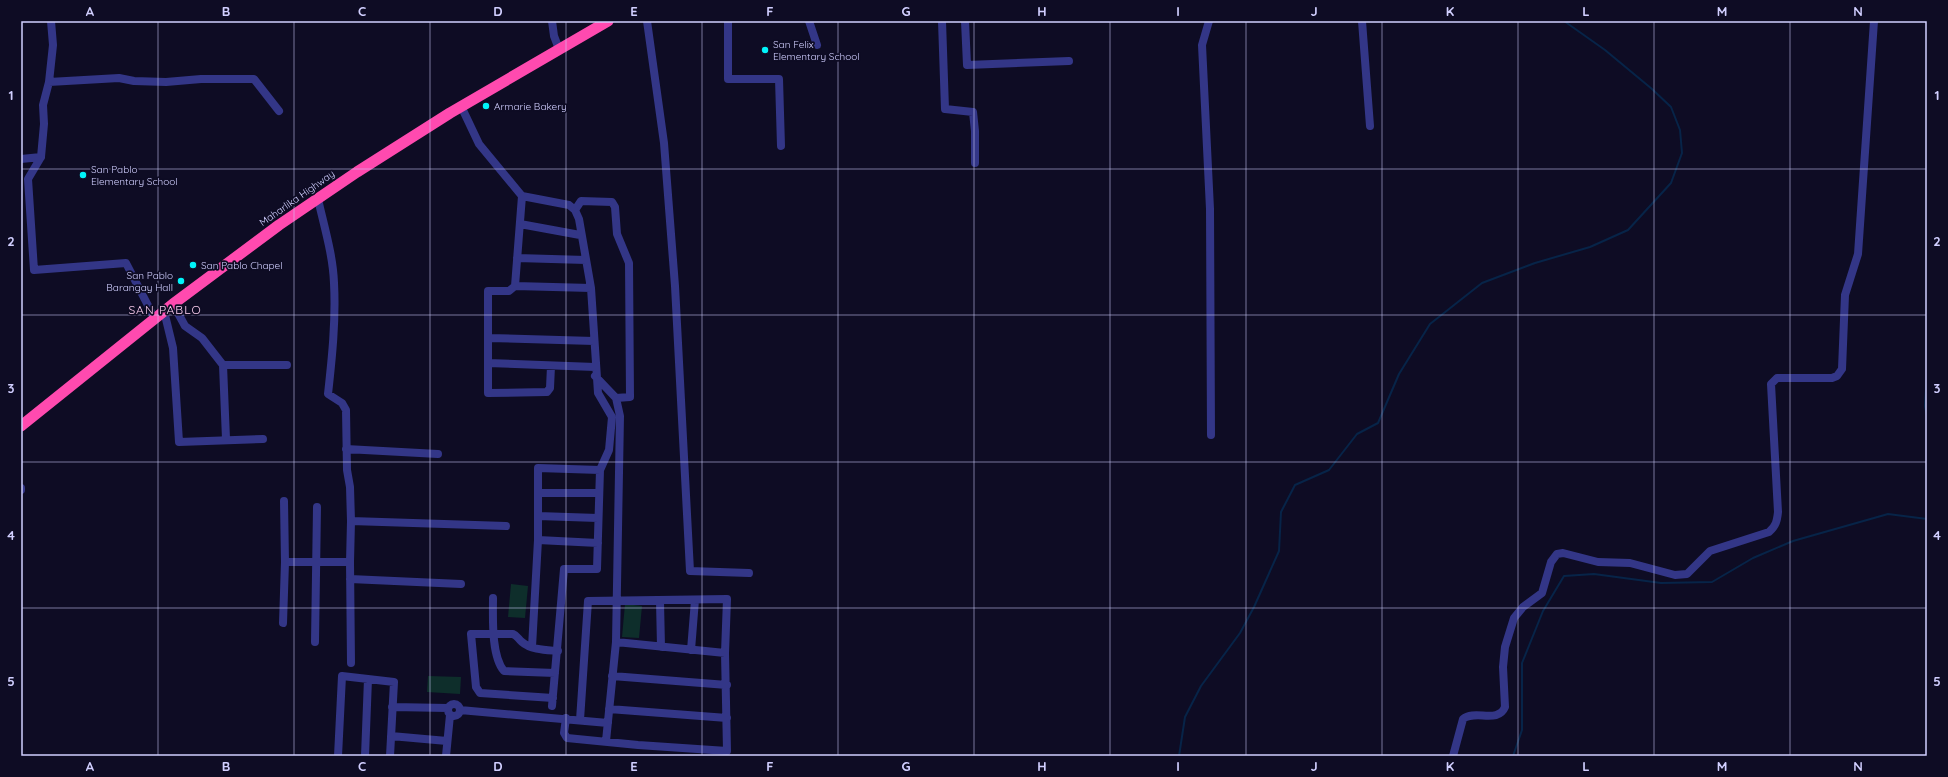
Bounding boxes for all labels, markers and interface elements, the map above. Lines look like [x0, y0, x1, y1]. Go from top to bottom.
text: A [86, 3, 95, 19]
text: B [222, 3, 230, 19]
text: C [358, 3, 366, 19]
text: D [493, 3, 503, 19]
text: E [630, 3, 638, 19]
text: F [766, 3, 774, 19]
text: G [901, 3, 911, 19]
text: H [1037, 3, 1047, 19]
text: I [1176, 3, 1180, 19]
text: J [1310, 3, 1318, 19]
text: K [1446, 3, 1455, 19]
text: L [1582, 3, 1590, 19]
text: M [1717, 3, 1727, 19]
text: N [1853, 3, 1863, 19]
place label: San Felix Elementary School [773, 38, 860, 63]
marker: San Felix Elementary School [760, 45, 770, 55]
text: 1 [8, 87, 14, 103]
text: 1 [1934, 87, 1940, 103]
place label: Armarie Bakery [494, 100, 567, 113]
marker: Armarie Bakery [481, 101, 491, 111]
place label: San Pablo Elementary School [91, 163, 178, 188]
street label: Maharlika Highway [257, 167, 337, 229]
marker: San Pablo Elementary School [78, 170, 88, 180]
text: 2 [7, 233, 15, 249]
text: 2 [1933, 233, 1941, 249]
place label: San Pablo Chapel [201, 259, 282, 272]
marker: San Pablo Chapel [188, 260, 198, 270]
place label: San Pablo Barangay Hall [106, 269, 173, 294]
marker: San Pablo Barangay Hall [176, 276, 186, 286]
district label: SAN PABLO [128, 302, 202, 317]
text: 3 [8, 380, 15, 396]
text: 3 [1934, 380, 1941, 396]
text: 4 [7, 527, 15, 543]
text: 4 [1933, 527, 1941, 543]
text: 5 [7, 673, 15, 689]
text: 5 [1933, 673, 1941, 689]
text: A [86, 758, 95, 774]
text: B [222, 758, 230, 774]
text: C [358, 758, 366, 774]
text: D [493, 758, 503, 774]
text: E [630, 758, 638, 774]
text: F [766, 758, 774, 774]
text: G [901, 758, 911, 774]
text: H [1037, 758, 1047, 774]
text: I [1176, 758, 1180, 774]
text: J [1310, 758, 1318, 774]
text: K [1446, 758, 1455, 774]
text: L [1582, 758, 1590, 774]
text: M [1717, 758, 1727, 774]
text: N [1853, 758, 1863, 774]

